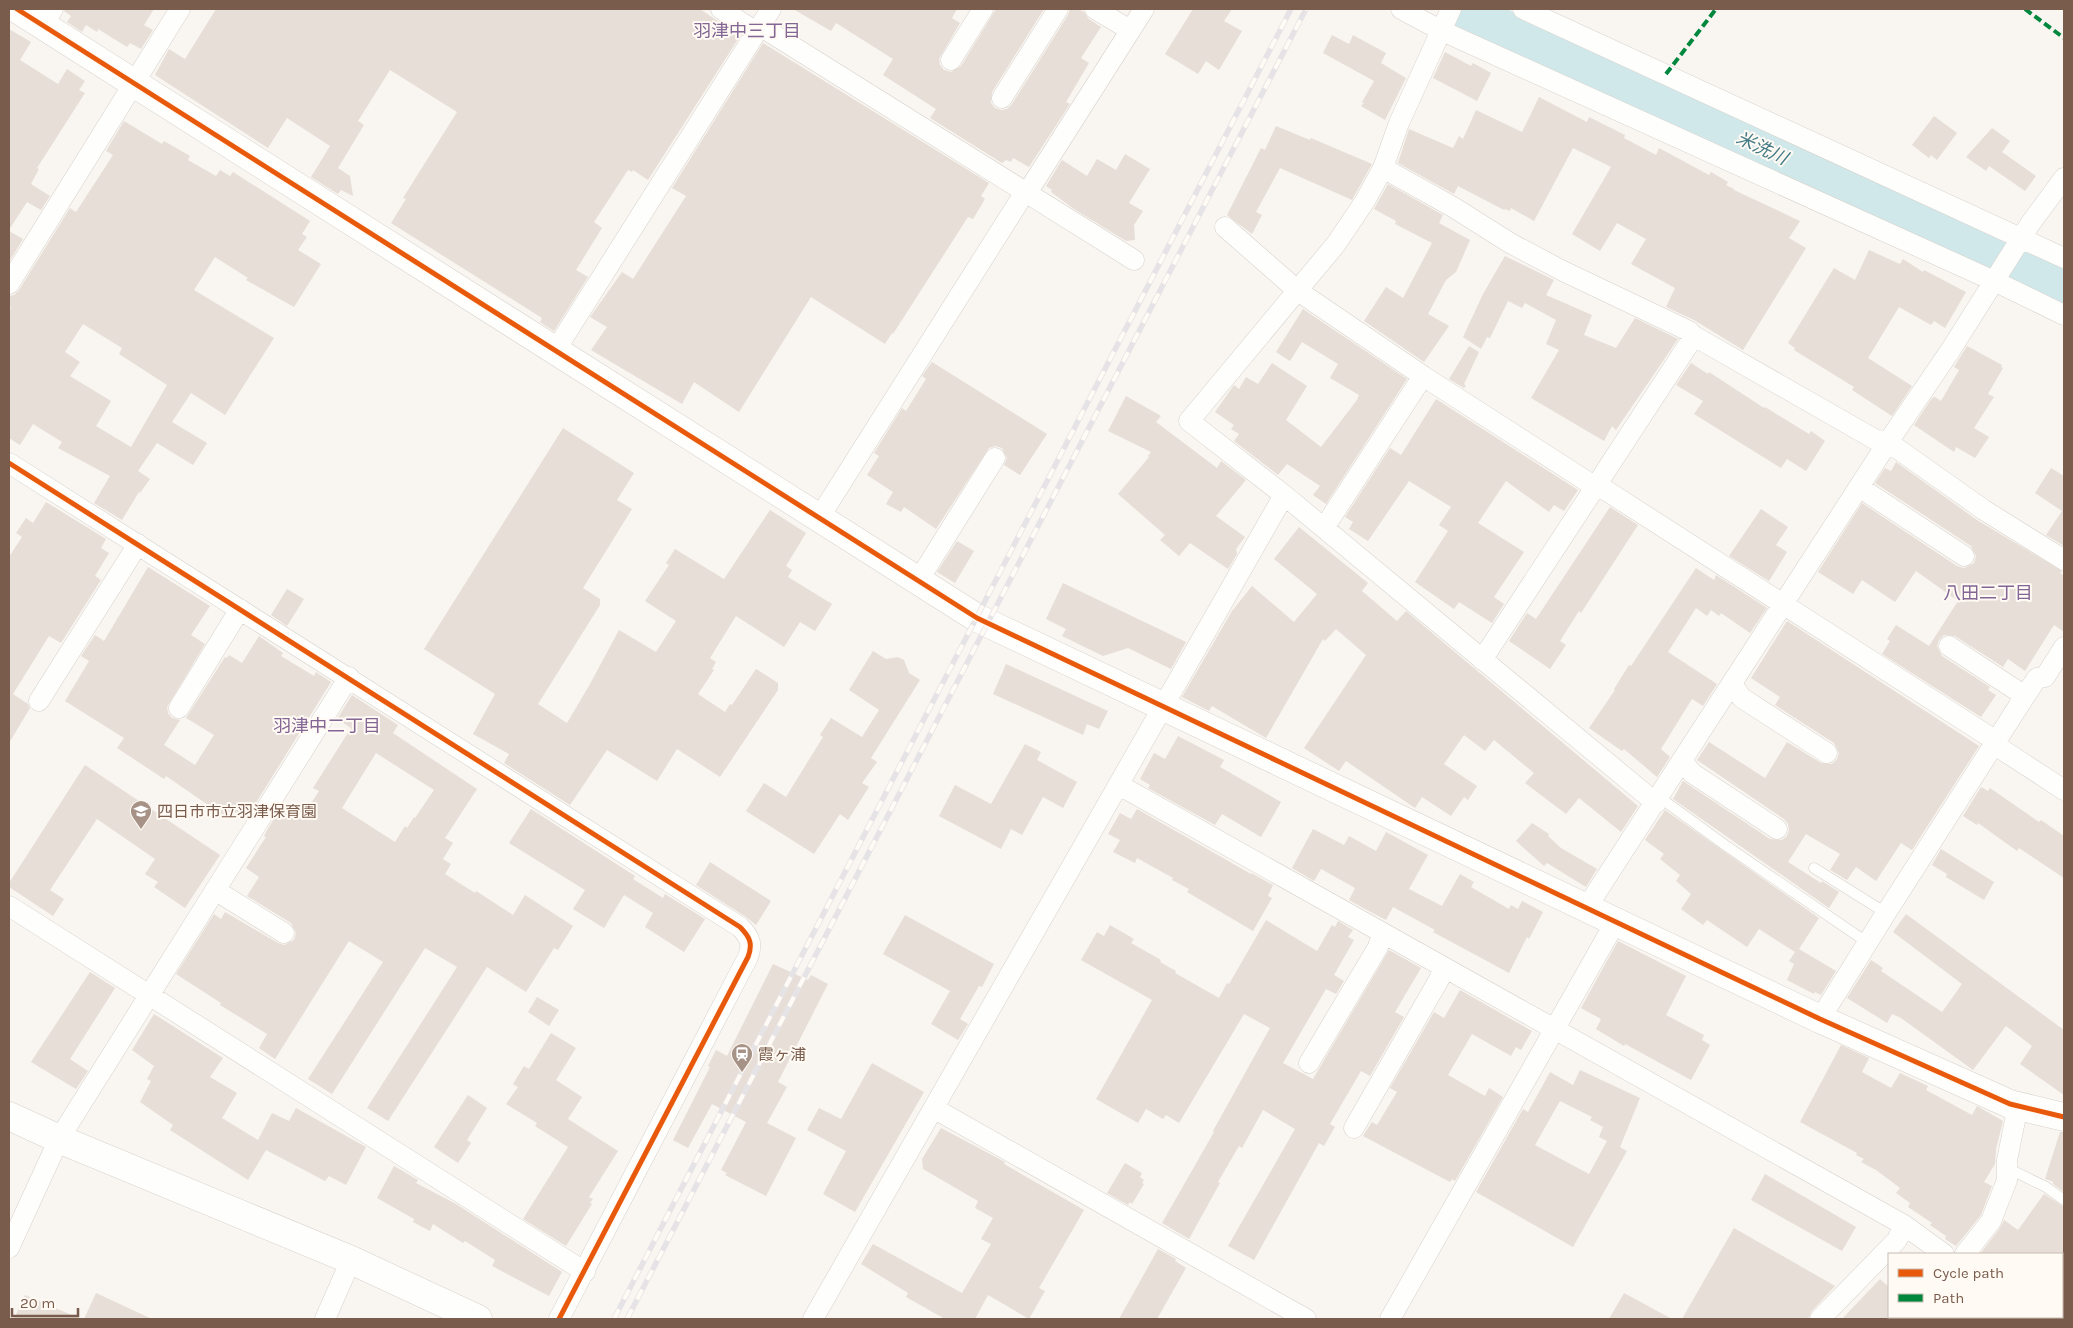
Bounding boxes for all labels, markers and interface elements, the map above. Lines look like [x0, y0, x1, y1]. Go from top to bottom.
district label: 羽津中三丁目 [693, 20, 801, 42]
water label: 米洗川 [1733, 127, 1793, 170]
district label: 八田二丁目 [1943, 582, 2033, 604]
district label: 羽津中二丁目 [273, 715, 381, 737]
school or university icon: 四日市市立羽津保育園 [129, 799, 153, 830]
place label: 四日市市立羽津保育園 [157, 802, 317, 821]
station icon: 霞ヶ浦 [730, 1042, 754, 1073]
place label: 霞ヶ浦 [758, 1045, 806, 1064]
legend [1888, 1253, 2063, 1318]
text: Cycle path [1933, 1264, 2004, 1282]
scale bar [12, 1286, 79, 1318]
text: Path [1933, 1289, 1964, 1307]
text: 20 m [20, 1294, 55, 1312]

